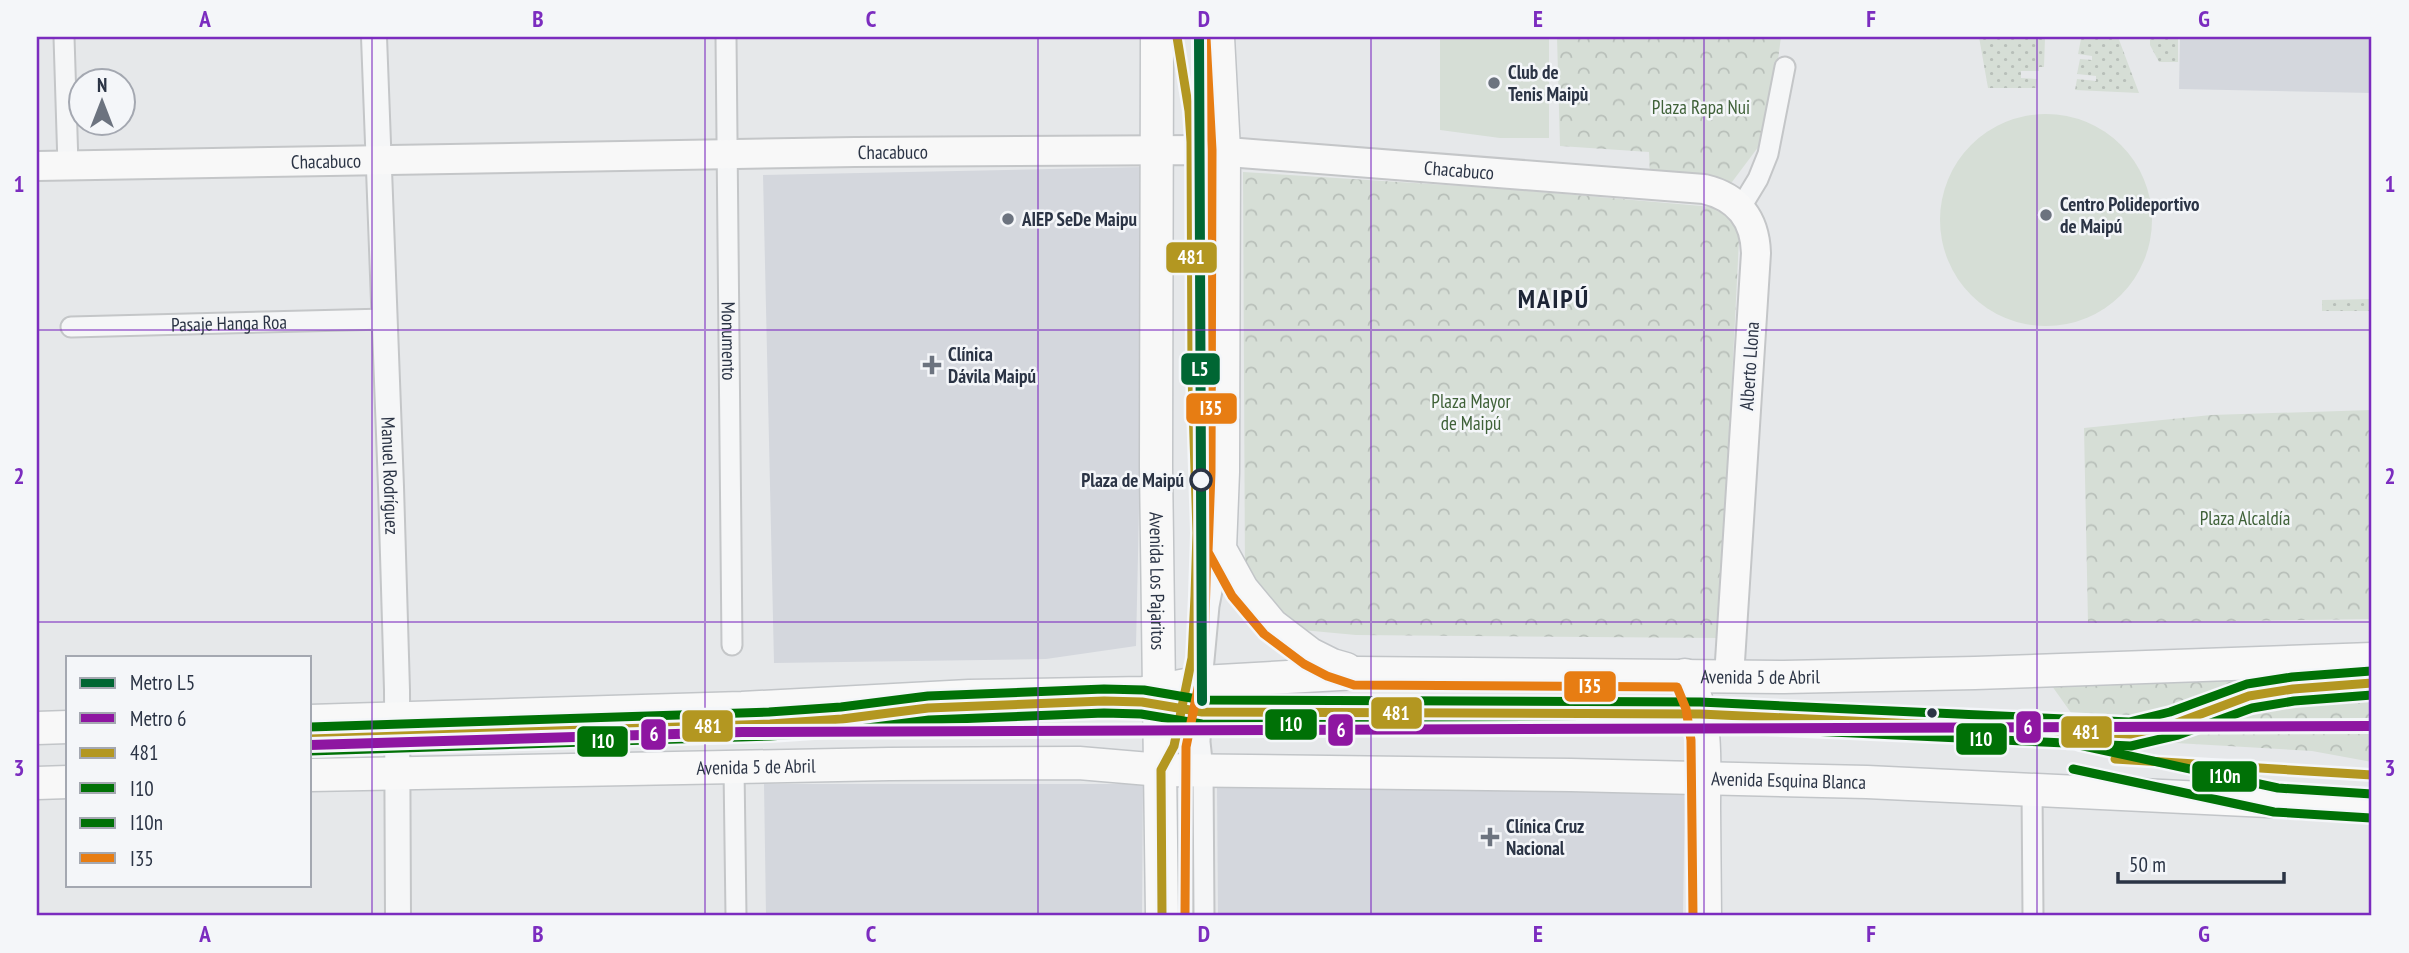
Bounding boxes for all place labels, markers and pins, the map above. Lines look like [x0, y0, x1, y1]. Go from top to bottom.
place label: Club de Tenis Maipù [1508, 60, 1588, 106]
marker: Club de Tenis Maipù [1486, 75, 1502, 91]
place label: Centro Polideportivo de Maipú [2060, 192, 2199, 238]
place label: AIEP SeDe Maipu [1021, 207, 1137, 231]
marker: Centro Polideportivo de Maipú [2038, 207, 2054, 223]
marker: AIEP SeDe Maipu [1000, 211, 1016, 227]
place label: Clínica Dávila Maipú [948, 342, 1036, 388]
marker: Clínica Dávila Maipú [922, 355, 942, 375]
place label: Plaza de Maipú [1081, 468, 1184, 492]
marker: Plaza de Maipú [1190, 469, 1212, 491]
unlabelled marker [1925, 706, 1939, 720]
place label: Clínica Cruz Nacional [1506, 814, 1584, 860]
marker: Clínica Cruz Nacional [1480, 827, 1500, 847]

